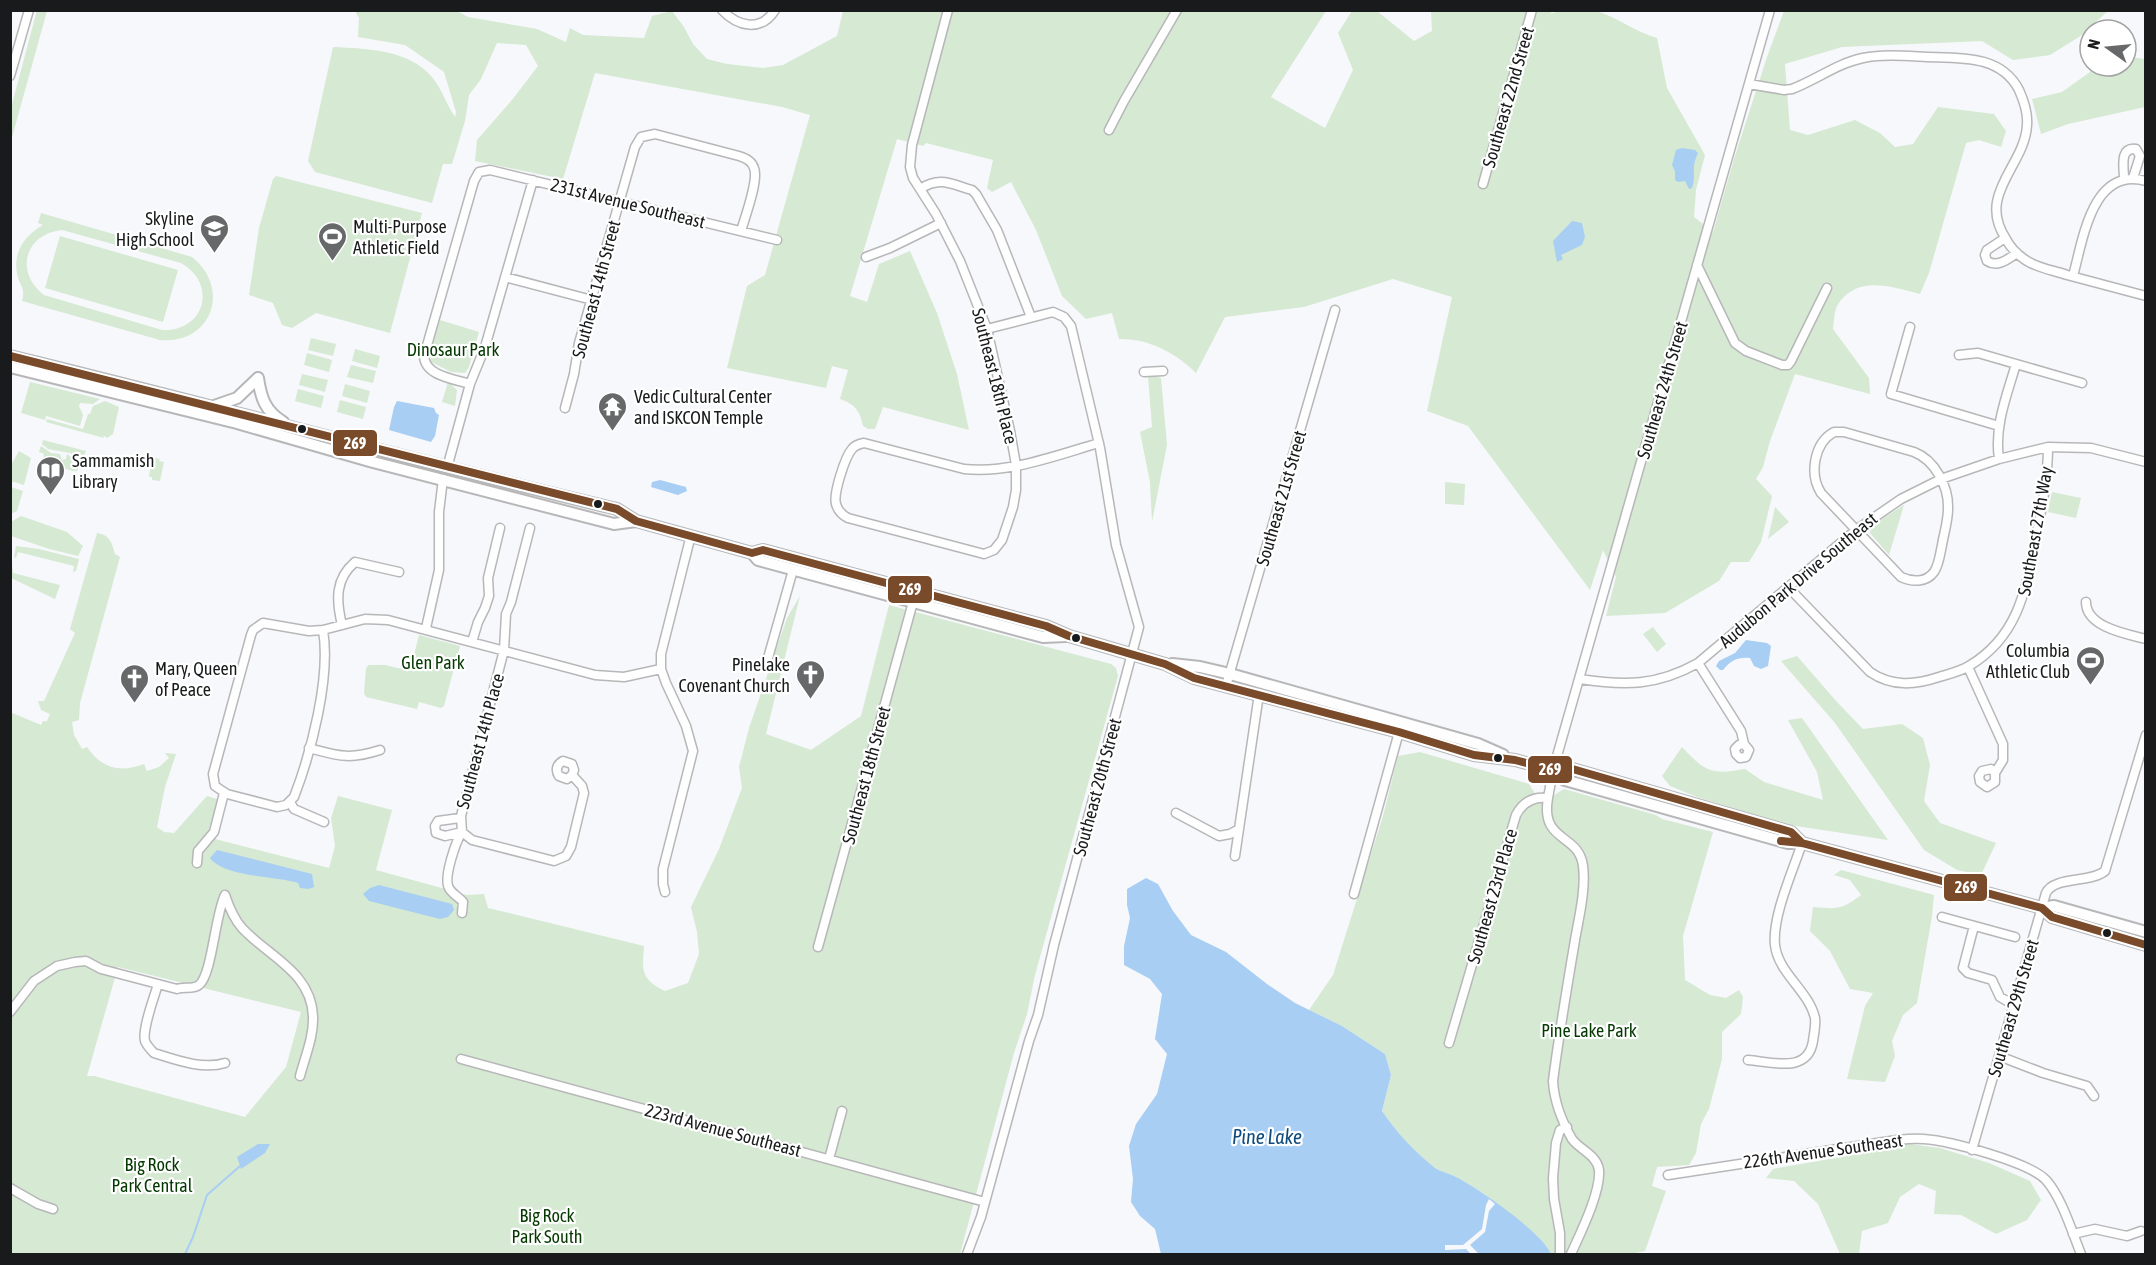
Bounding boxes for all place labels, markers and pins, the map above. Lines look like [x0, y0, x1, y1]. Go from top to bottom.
place label: Skyline High School [116, 208, 194, 250]
school or university icon: Skyline High School [199, 212, 231, 254]
place label: Multi-Purpose Athletic Field [353, 216, 447, 258]
sports icon: Multi-Purpose Athletic Field [316, 220, 348, 262]
place label: Vedic Cultural Center and ISKCON Temple [634, 386, 772, 428]
temple icon: Vedic Cultural Center and ISKCON Temple [597, 390, 629, 432]
unlabelled marker [296, 423, 308, 435]
place label: Sammamish Library [72, 450, 154, 492]
library icon: Sammamish Library [35, 454, 67, 496]
unlabelled marker [592, 498, 604, 510]
unlabelled marker [1070, 632, 1082, 644]
place label: Columbia Athletic Club [1986, 640, 2070, 682]
sports icon: Columbia Athletic Club [2075, 644, 2107, 686]
place label: Pinelake Covenant Church [679, 654, 790, 696]
place label: Mary, Queen of Peace [155, 658, 237, 700]
church icon: Pinelake Covenant Church [795, 658, 827, 700]
church icon: Mary, Queen of Peace [118, 662, 150, 704]
unlabelled marker [1492, 752, 1504, 764]
unlabelled marker [2101, 927, 2113, 939]

